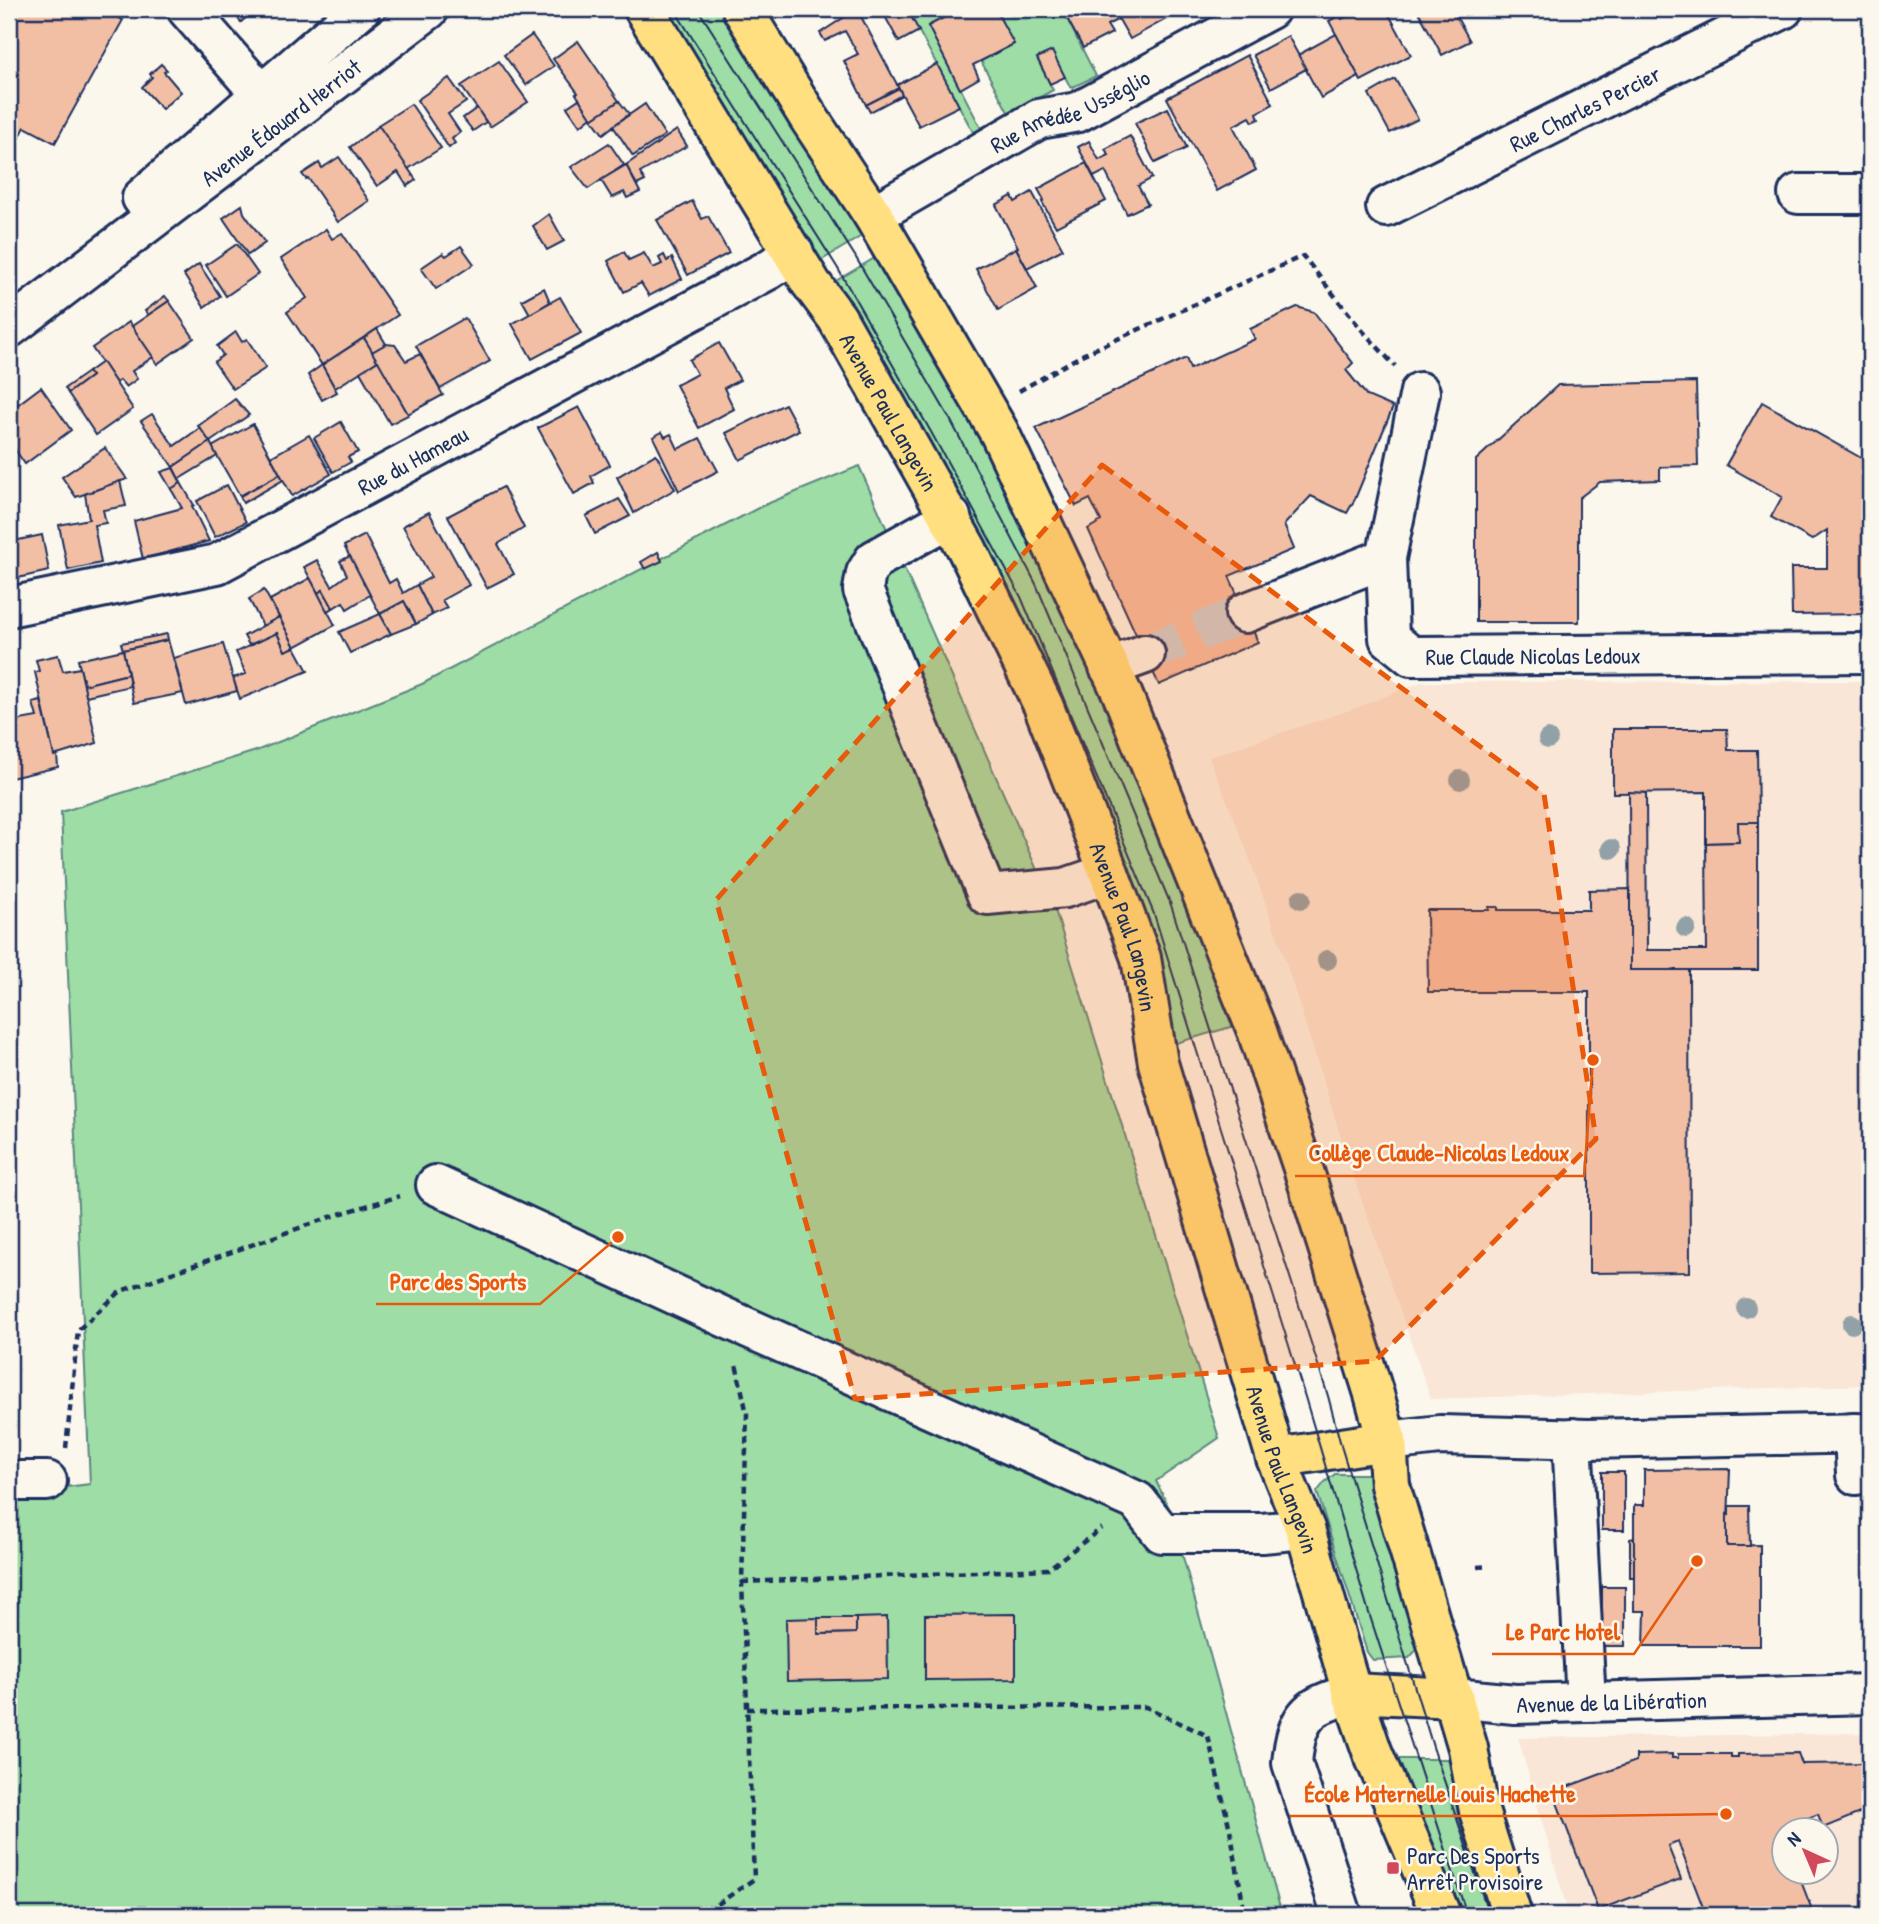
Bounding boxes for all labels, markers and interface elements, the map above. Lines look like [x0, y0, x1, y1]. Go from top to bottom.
street label: Avenue Édouard Herriot [194, 50, 368, 193]
street label: Rue Charles Percier [1504, 57, 1665, 159]
street label: Rue Amédée Usséglio [984, 61, 1155, 160]
street label: Avenue Paul Langevin [833, 327, 947, 496]
street label: Rue du Hameau [352, 418, 473, 502]
street label: Rue Claude Nicolas Ledoux [1426, 639, 1641, 671]
street label: Avenue Paul Langevin [1083, 838, 1165, 1014]
callout: Collège Claude-Nicolas Ledoux [1295, 1131, 1584, 1176]
text: Collège Claude-Nicolas Ledoux [1308, 1136, 1570, 1169]
callout: Parc des Sports [376, 1259, 540, 1304]
text: Parc des Sports [390, 1265, 526, 1298]
street label: Avenue Paul Langevin [1240, 1381, 1327, 1557]
callout: Le Parc Hotel [1492, 1609, 1634, 1654]
text: Le Parc Hotel [1506, 1615, 1621, 1647]
street label: Avenue de la Libération [1516, 1683, 1707, 1719]
callout: École Maternelle Louis Hachette [1290, 1771, 1590, 1816]
text: École Maternelle Louis Hachette [1304, 1777, 1576, 1809]
north arrow [1770, 1815, 1840, 1885]
text: N [1781, 1826, 1806, 1852]
place label: Parc Des Sports Arrêt Provisoire [1407, 1840, 1543, 1897]
marker: Parc Des Sports Arrêt Provisoire [1385, 1860, 1401, 1876]

